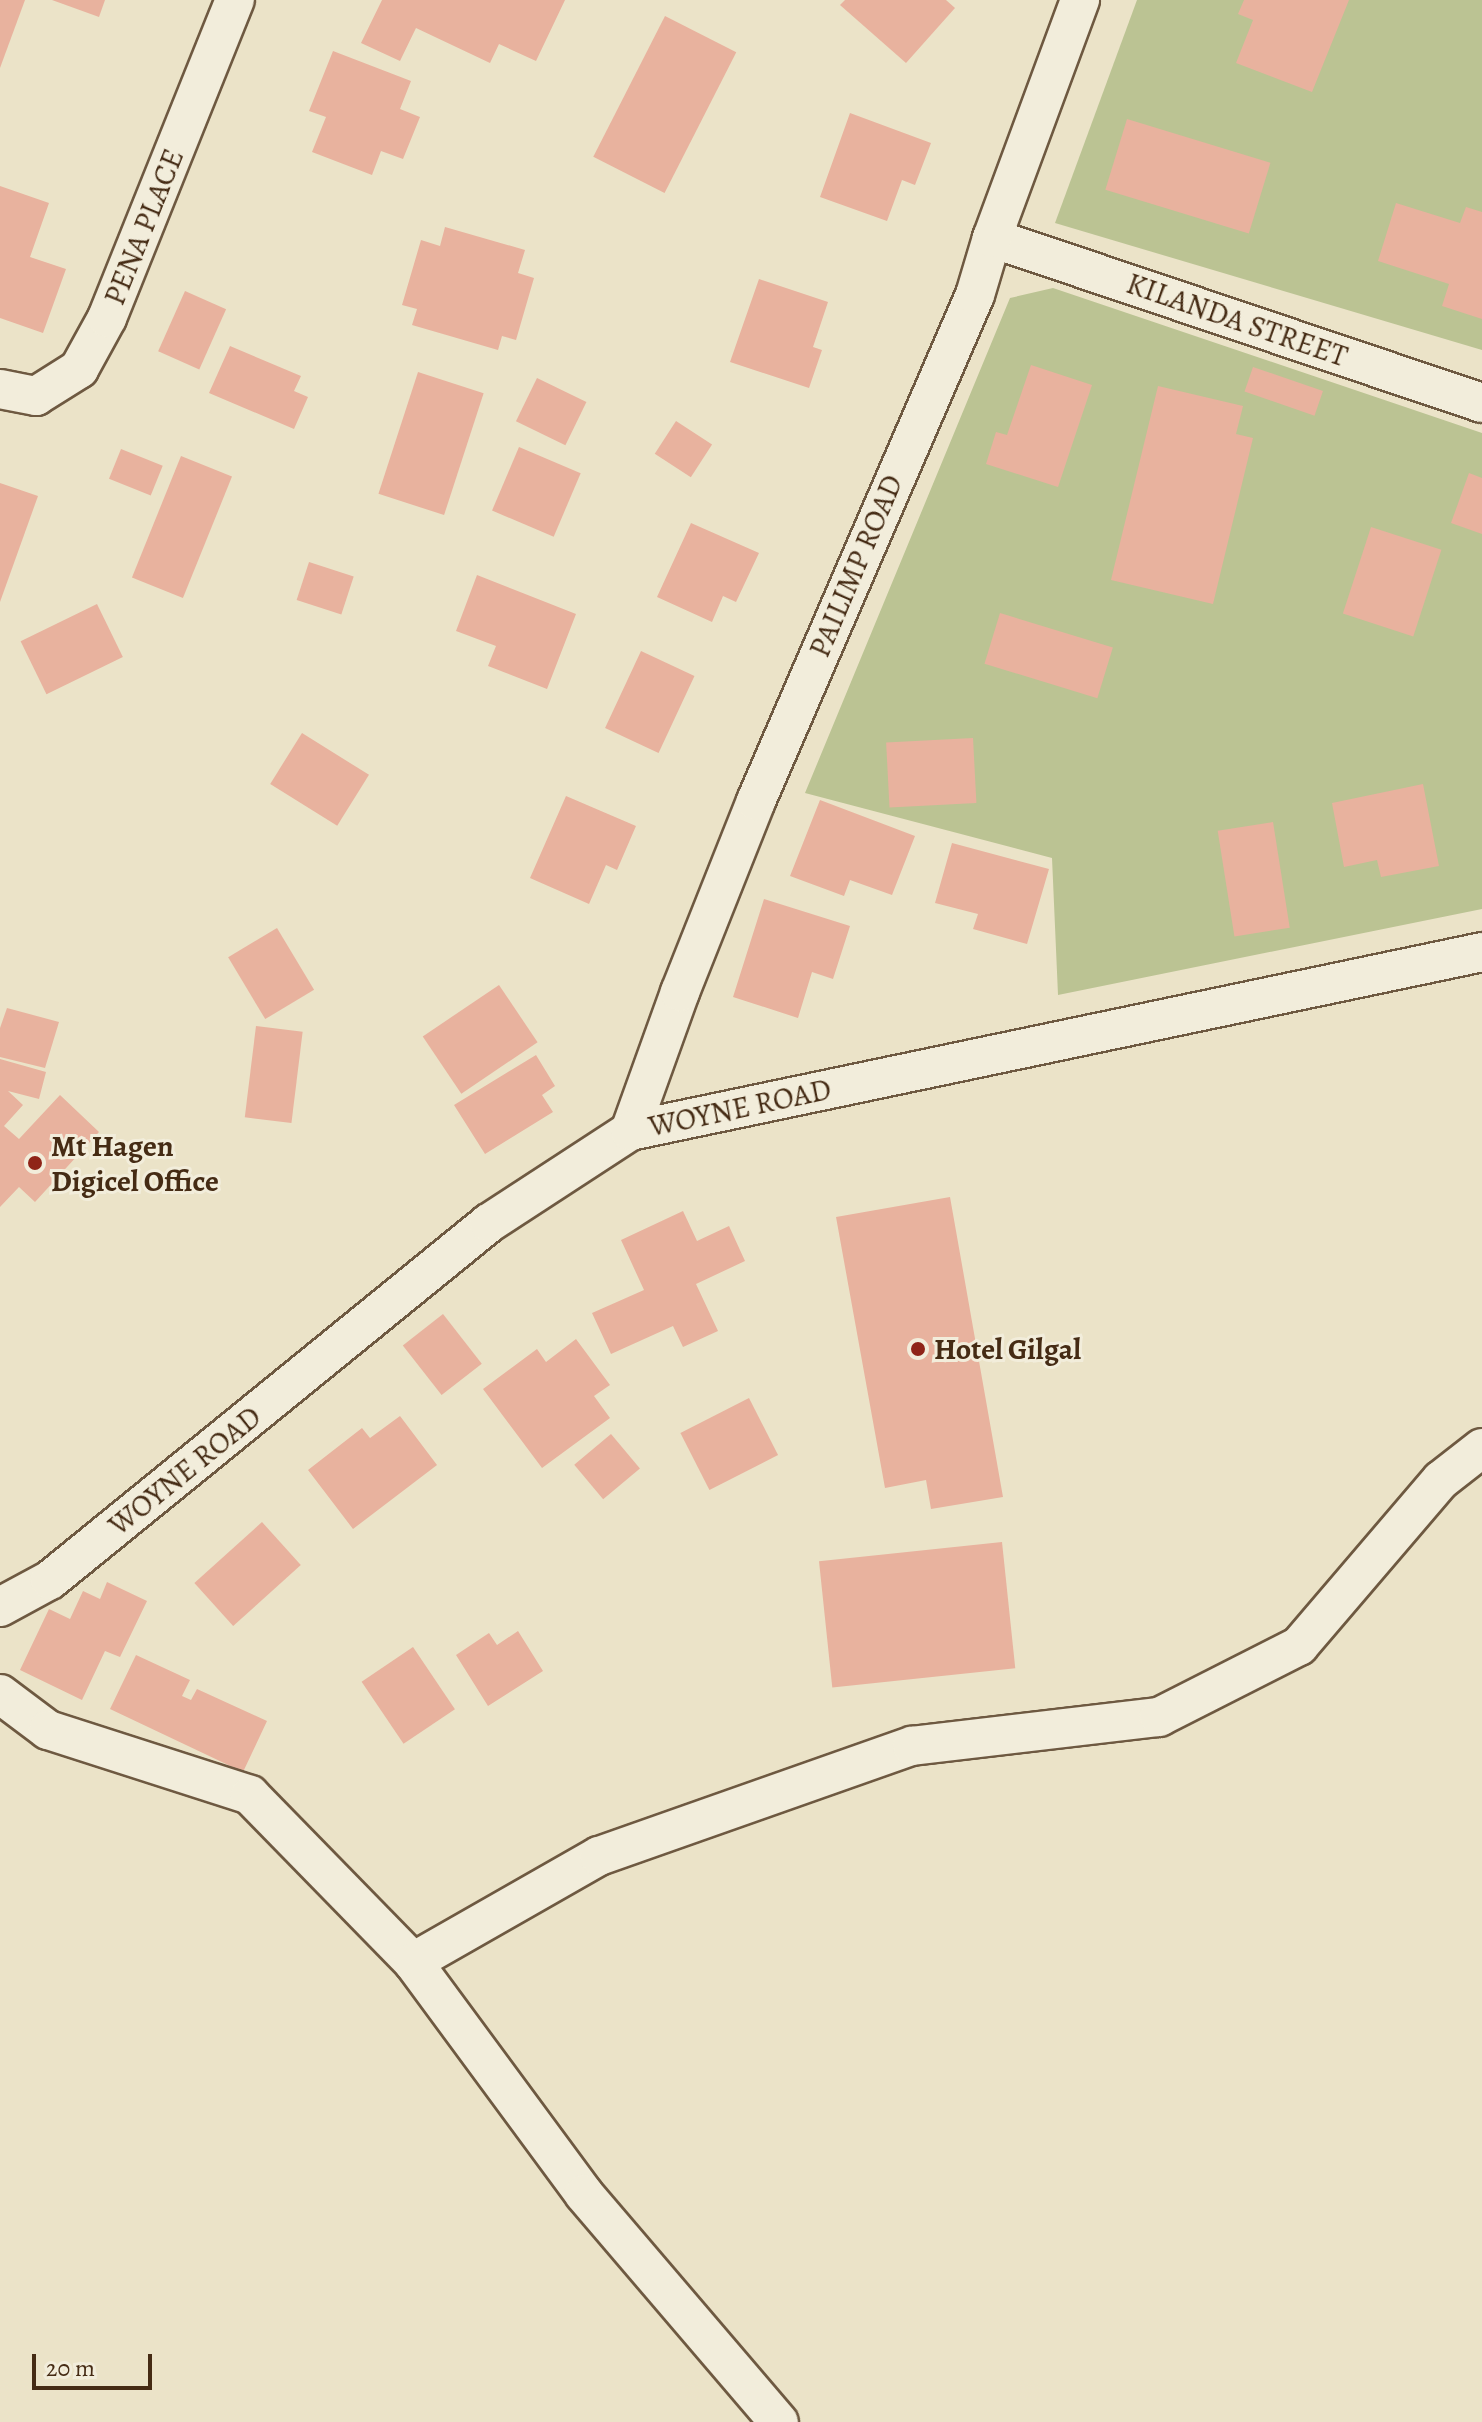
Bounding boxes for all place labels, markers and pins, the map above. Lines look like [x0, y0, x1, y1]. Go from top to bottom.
place label: Mt Hagen Digicel Office [51, 1128, 219, 1198]
marker: Mt Hagen Digicel Office [26, 1154, 44, 1172]
place label: Hotel Gilgal [934, 1331, 1081, 1367]
marker: Hotel Gilgal [909, 1340, 927, 1358]

